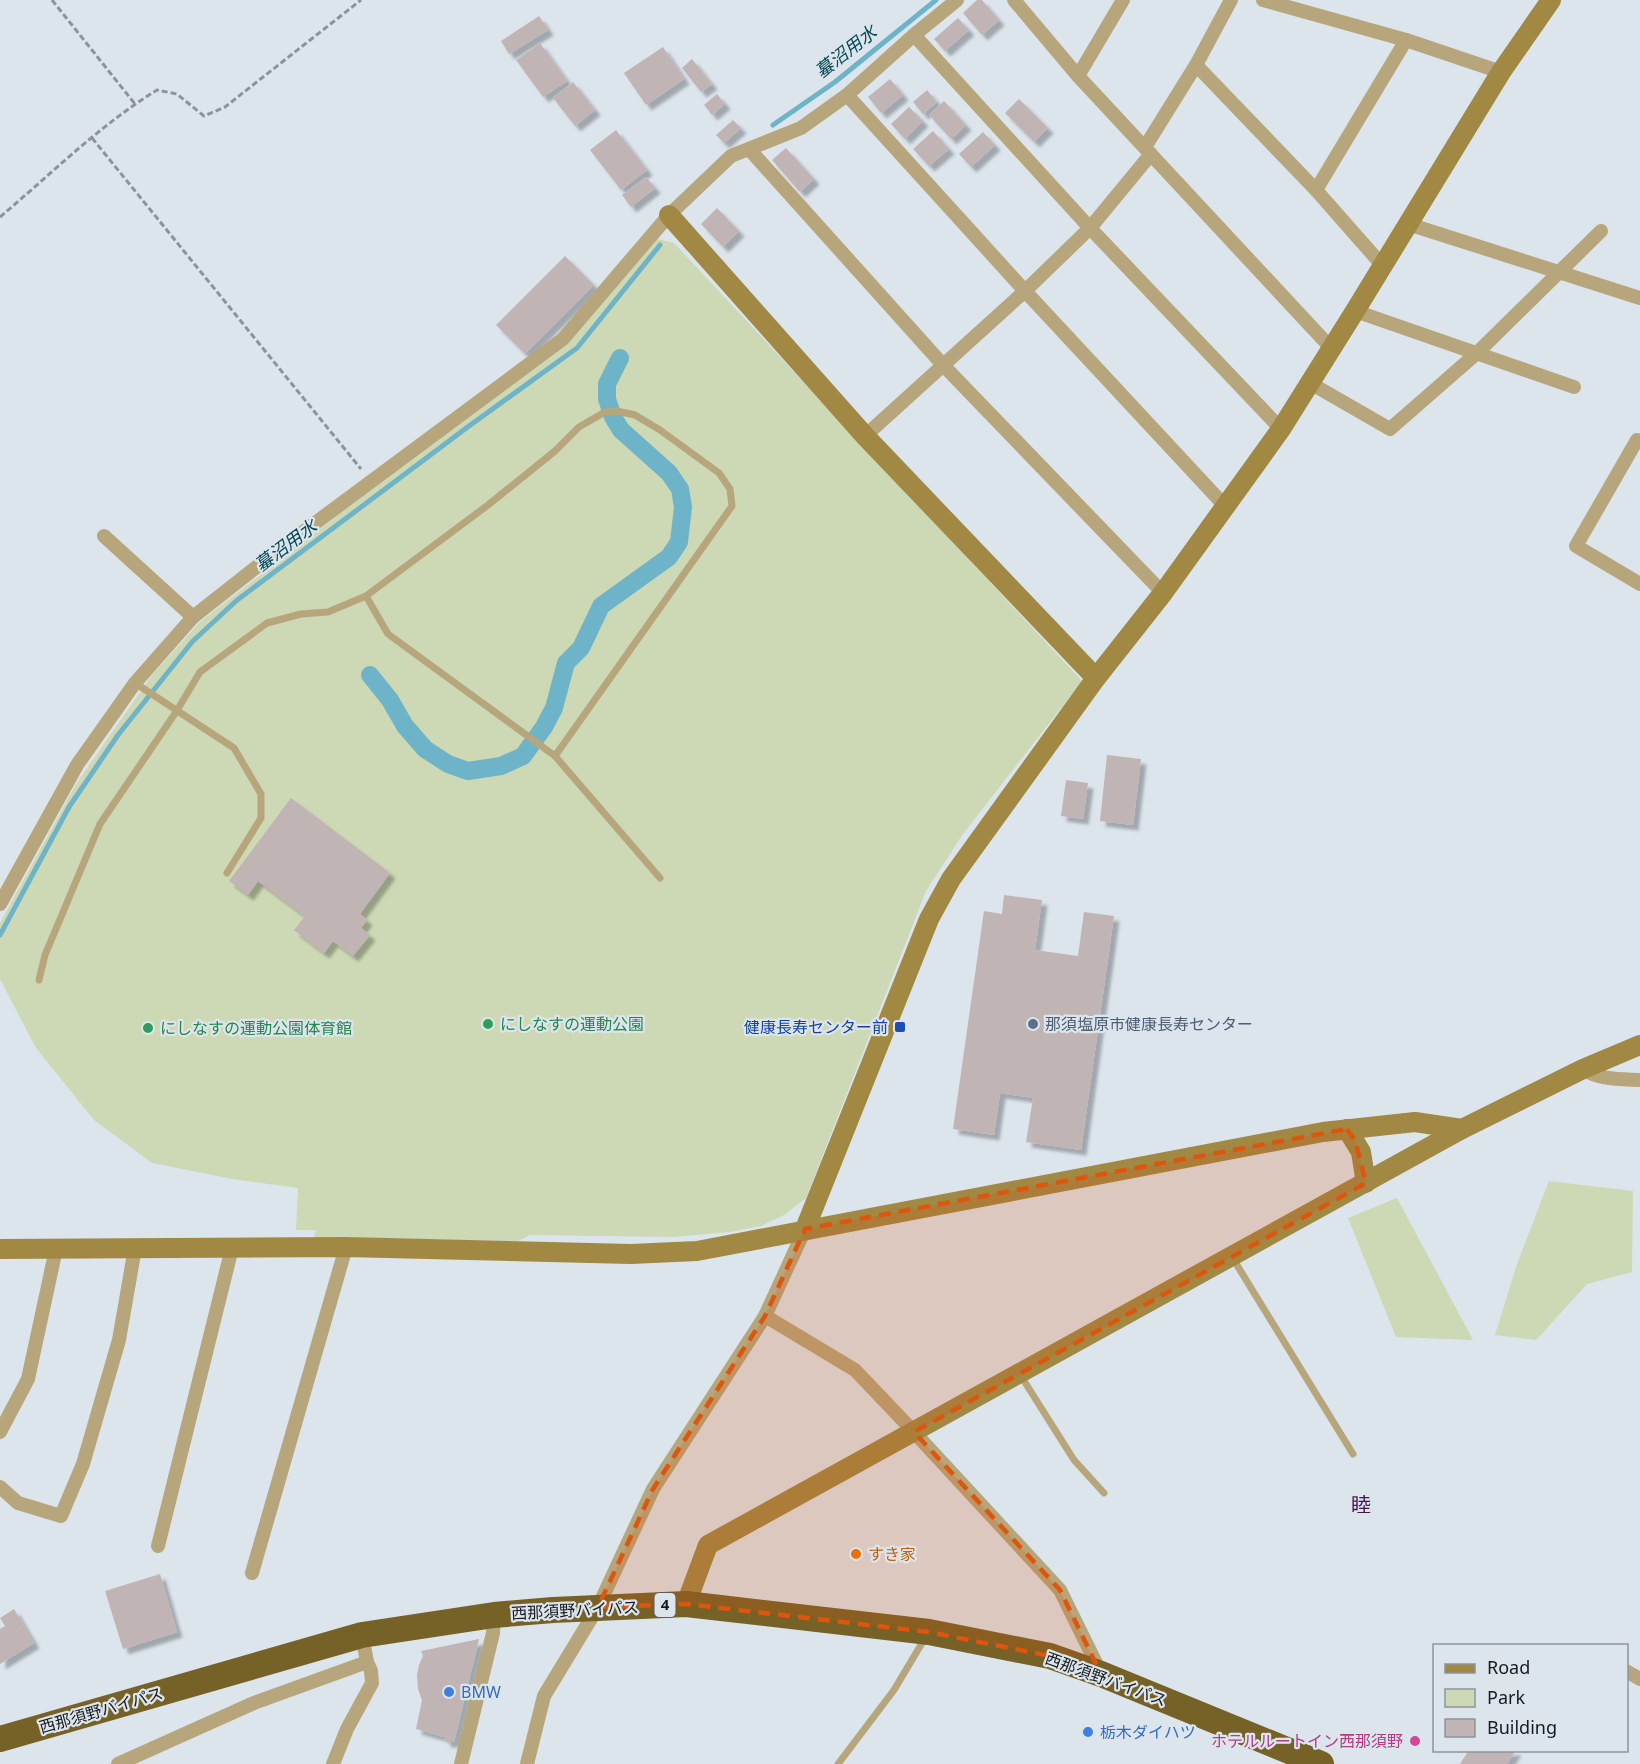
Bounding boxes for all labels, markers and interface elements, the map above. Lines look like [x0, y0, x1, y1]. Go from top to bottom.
water label: 蟇沼用水 [810, 18, 883, 83]
water label: 蟇沼用水 [249, 513, 323, 576]
place label: にしなすの運動公園 [500, 1013, 644, 1035]
place label: 那須塩原市健康長寿センター [1045, 1013, 1253, 1035]
place label: 健康長寿センター前 [744, 1016, 888, 1038]
place label: にしなすの運動公園体育館 [160, 1017, 352, 1039]
marker: にしなすの運動公園 [481, 1017, 495, 1031]
marker: 那須塩原市健康長寿センター [1026, 1017, 1040, 1031]
marker: 健康長寿センター前 [893, 1020, 907, 1034]
marker: にしなすの運動公園体育館 [141, 1021, 155, 1035]
district label: 睦 [1351, 1491, 1371, 1518]
place label: すき家 [868, 1543, 916, 1565]
marker: すき家 [849, 1547, 863, 1561]
road number: 4 [654, 1593, 676, 1617]
street label: 西那須野バイパス [511, 1596, 639, 1624]
legend [1433, 1644, 1628, 1752]
street label: 西那須野バイパス [1042, 1647, 1170, 1711]
text: Road [1487, 1655, 1530, 1679]
place label: BMW [461, 1681, 501, 1703]
street label: 西那須野バイパス [37, 1682, 165, 1738]
marker: BMW [442, 1685, 456, 1699]
text: Park [1487, 1685, 1525, 1709]
text: Building [1487, 1715, 1557, 1739]
place label: 栃木ダイハツ [1100, 1721, 1196, 1743]
marker: 栃木ダイハツ [1081, 1725, 1095, 1739]
place label: ホテルルートイン西那須野 [1211, 1730, 1403, 1752]
marker: ホテルルートイン西那須野 [1408, 1734, 1422, 1748]

